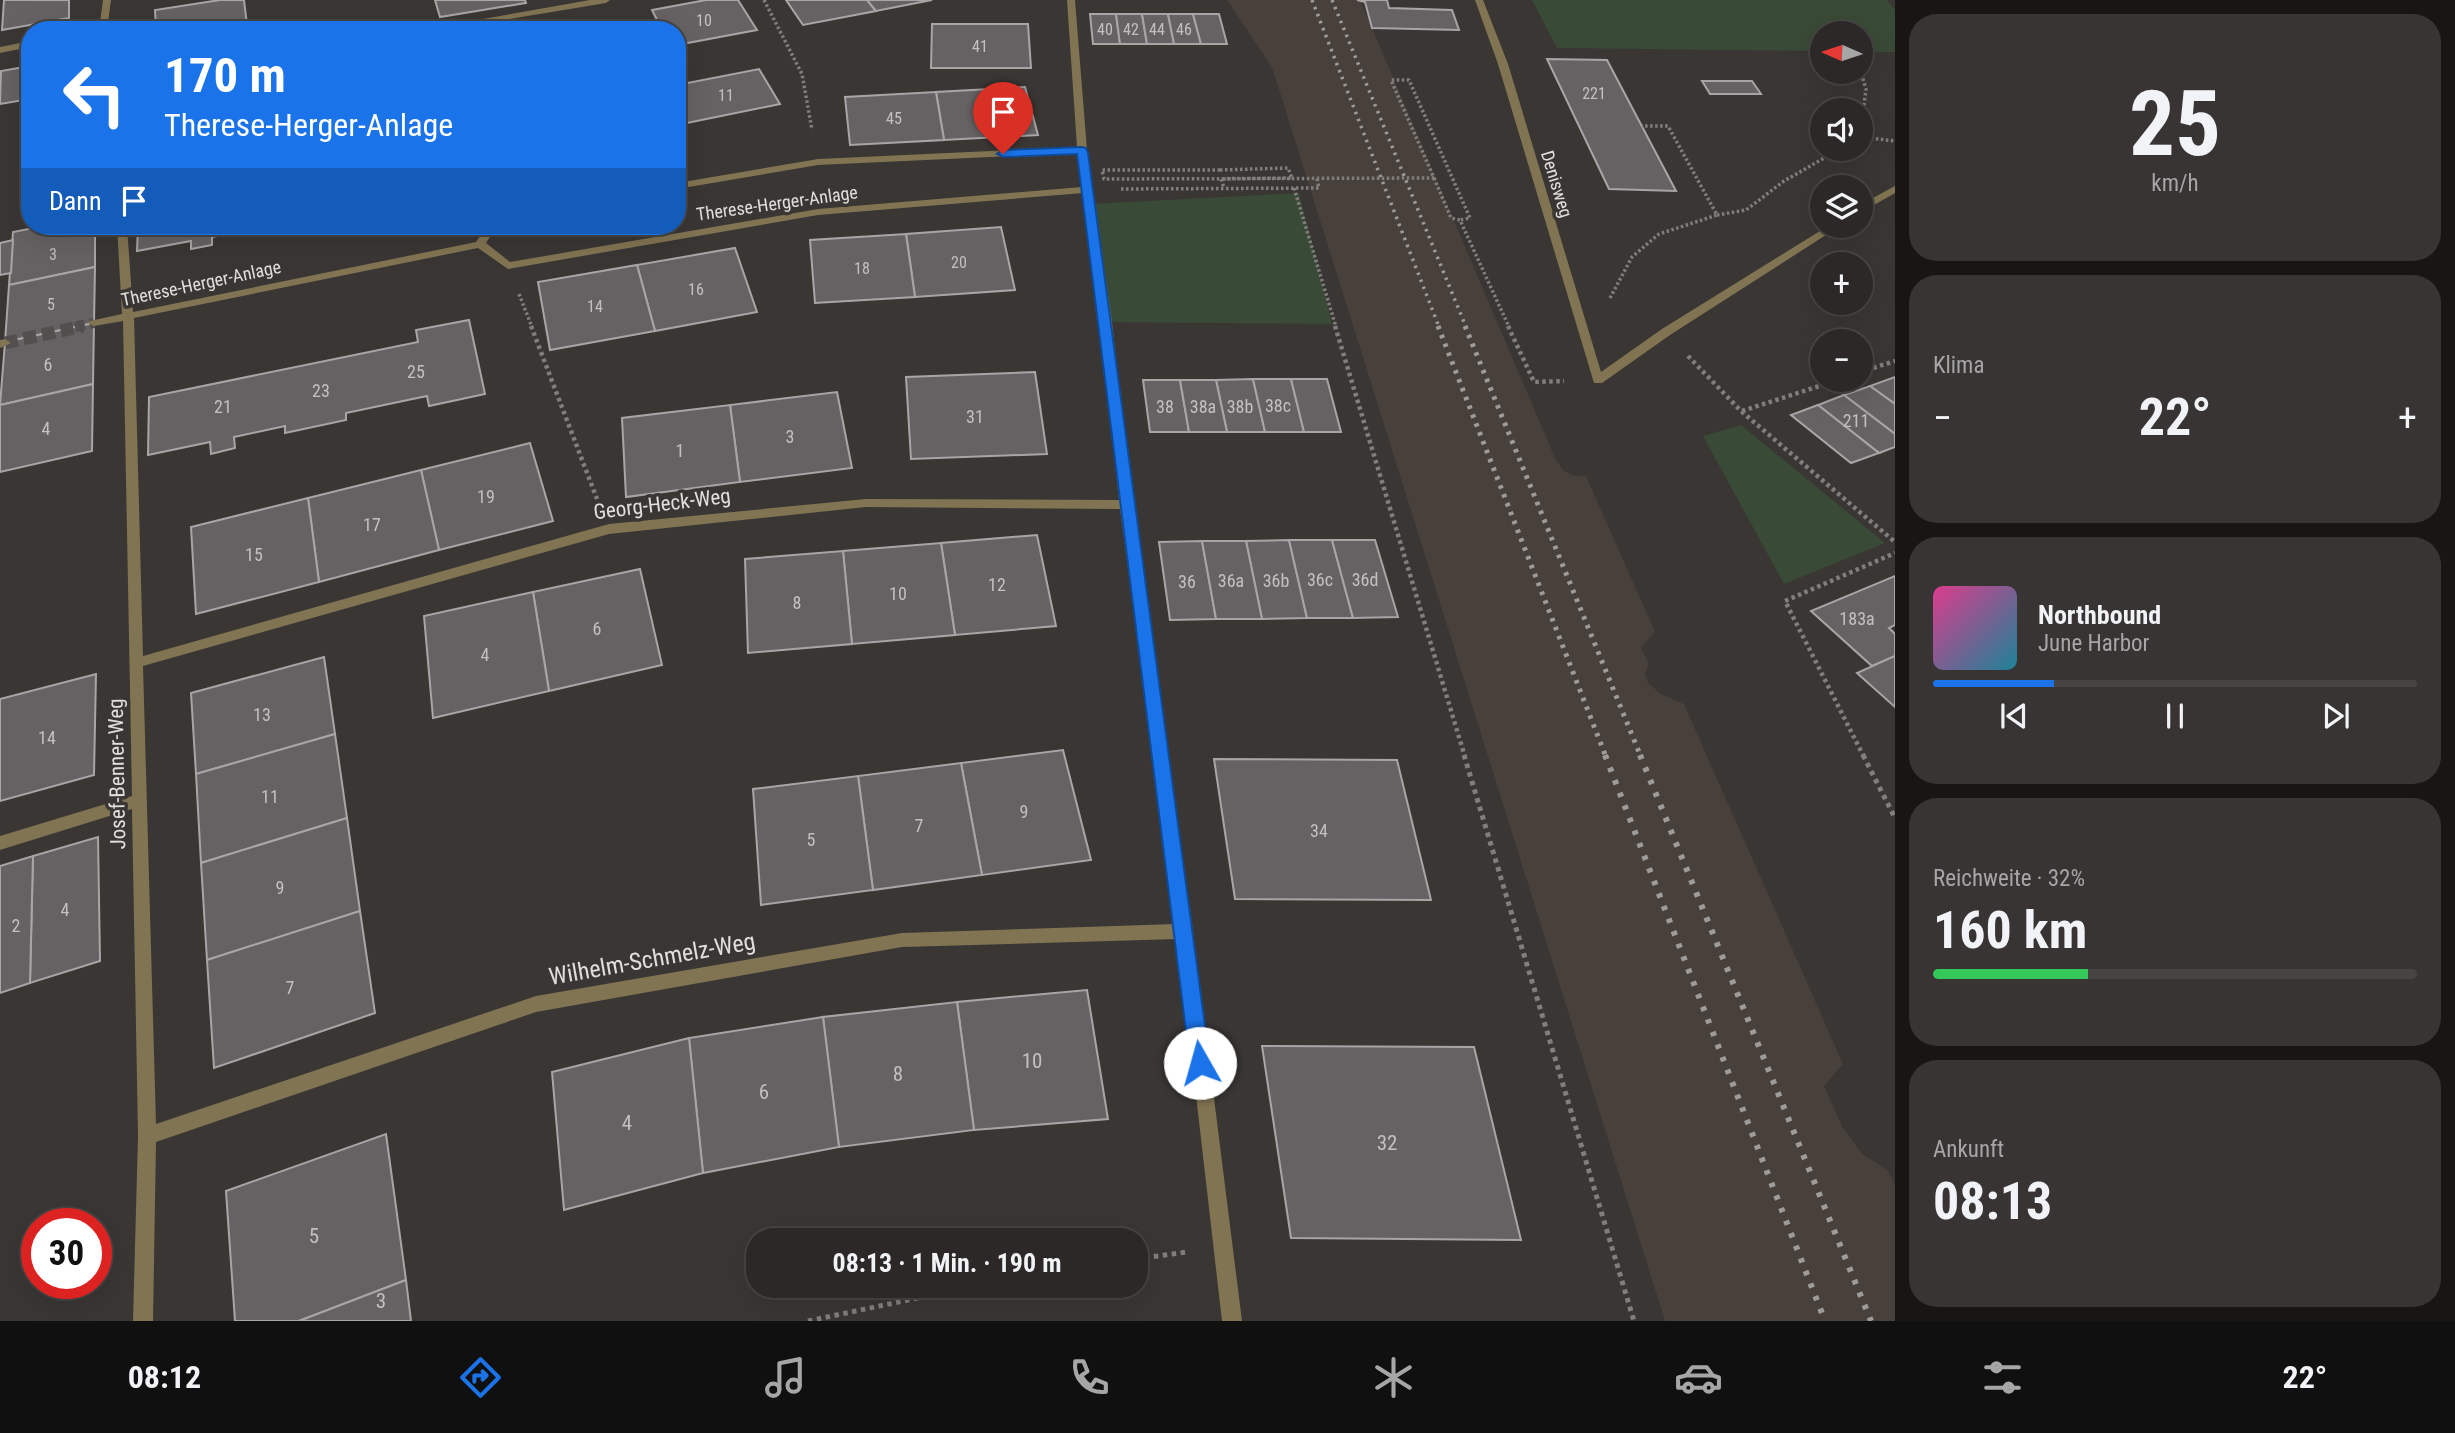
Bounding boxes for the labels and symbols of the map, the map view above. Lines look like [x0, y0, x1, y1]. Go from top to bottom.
house number: 10 [696, 11, 712, 30]
house number: 40 [1097, 20, 1113, 39]
house number: 42 [1123, 20, 1139, 39]
house number: 44 [1149, 20, 1165, 39]
house number: 46 [1176, 20, 1192, 39]
north arrow [1810, 21, 1872, 84]
house number: 41 [972, 37, 988, 56]
pin [973, 82, 1033, 154]
house number: 221 [1582, 84, 1606, 103]
house number: 11 [718, 86, 734, 105]
house number: 45 [886, 109, 902, 128]
street label: Denisweg [1537, 148, 1577, 220]
street label: Therese-Herger-Anlage [695, 181, 859, 225]
house number: 3 [49, 245, 57, 264]
house number: 20 [951, 253, 967, 272]
street label: Therese-Herger-Anlage [119, 256, 283, 310]
house number: 18 [854, 259, 870, 278]
house number: 16 [688, 280, 704, 299]
house number: 5 [47, 295, 55, 314]
house number: 14 [587, 297, 603, 316]
house number: 6 [44, 354, 52, 375]
house number: 25 [407, 361, 425, 382]
house number: 23 [312, 380, 330, 401]
house number: 38c [1265, 395, 1291, 416]
house number: 21 [214, 396, 232, 417]
house number: 38 [1156, 396, 1174, 417]
house number: 38a [1190, 396, 1216, 417]
house number: 38b [1227, 396, 1253, 417]
house number: 31 [966, 406, 984, 427]
house number: 211 [1843, 410, 1869, 431]
house number: 4 [42, 418, 51, 439]
house number: 3 [786, 426, 794, 447]
house number: 1 [676, 440, 684, 461]
street label: Georg-Heck-Weg [592, 484, 732, 524]
house number: 19 [477, 486, 495, 507]
house number: 17 [363, 514, 381, 535]
house number: 15 [245, 544, 263, 565]
house number: 36c [1307, 569, 1333, 590]
house number: 36d [1352, 569, 1378, 590]
house number: 36a [1218, 570, 1244, 591]
house number: 36b [1263, 570, 1289, 591]
house number: 36 [1178, 571, 1196, 592]
house number: 12 [988, 574, 1006, 595]
house number: 10 [889, 583, 907, 604]
house number: 8 [793, 592, 801, 613]
house number: 183a [1839, 608, 1875, 629]
house number: 6 [593, 618, 601, 639]
house number: 4 [481, 644, 490, 665]
street label: Josef-Benner-Weg [104, 698, 130, 850]
house number: 13 [253, 704, 271, 725]
house number: 14 [38, 727, 56, 748]
house number: 11 [261, 786, 279, 807]
house number: 9 [1020, 801, 1028, 822]
house number: 7 [915, 815, 924, 836]
house number: 34 [1310, 820, 1328, 841]
house number: 5 [807, 829, 816, 850]
house number: 9 [276, 877, 284, 898]
house number: 4 [61, 899, 70, 920]
house number: 2 [12, 915, 21, 936]
street label: Wilhelm-Schmelz-Weg [547, 927, 757, 991]
house number: 7 [286, 977, 295, 998]
position arrow [1163, 1026, 1237, 1100]
house number: 10 [1022, 1049, 1042, 1073]
house number: 8 [893, 1062, 903, 1086]
house number: 6 [759, 1080, 769, 1104]
house number: 4 [622, 1111, 632, 1135]
house number: 32 [1377, 1131, 1397, 1155]
speed limit sign: 30 [21, 1208, 112, 1299]
house number: 5 [309, 1224, 319, 1248]
house number: 3 [376, 1289, 386, 1313]

